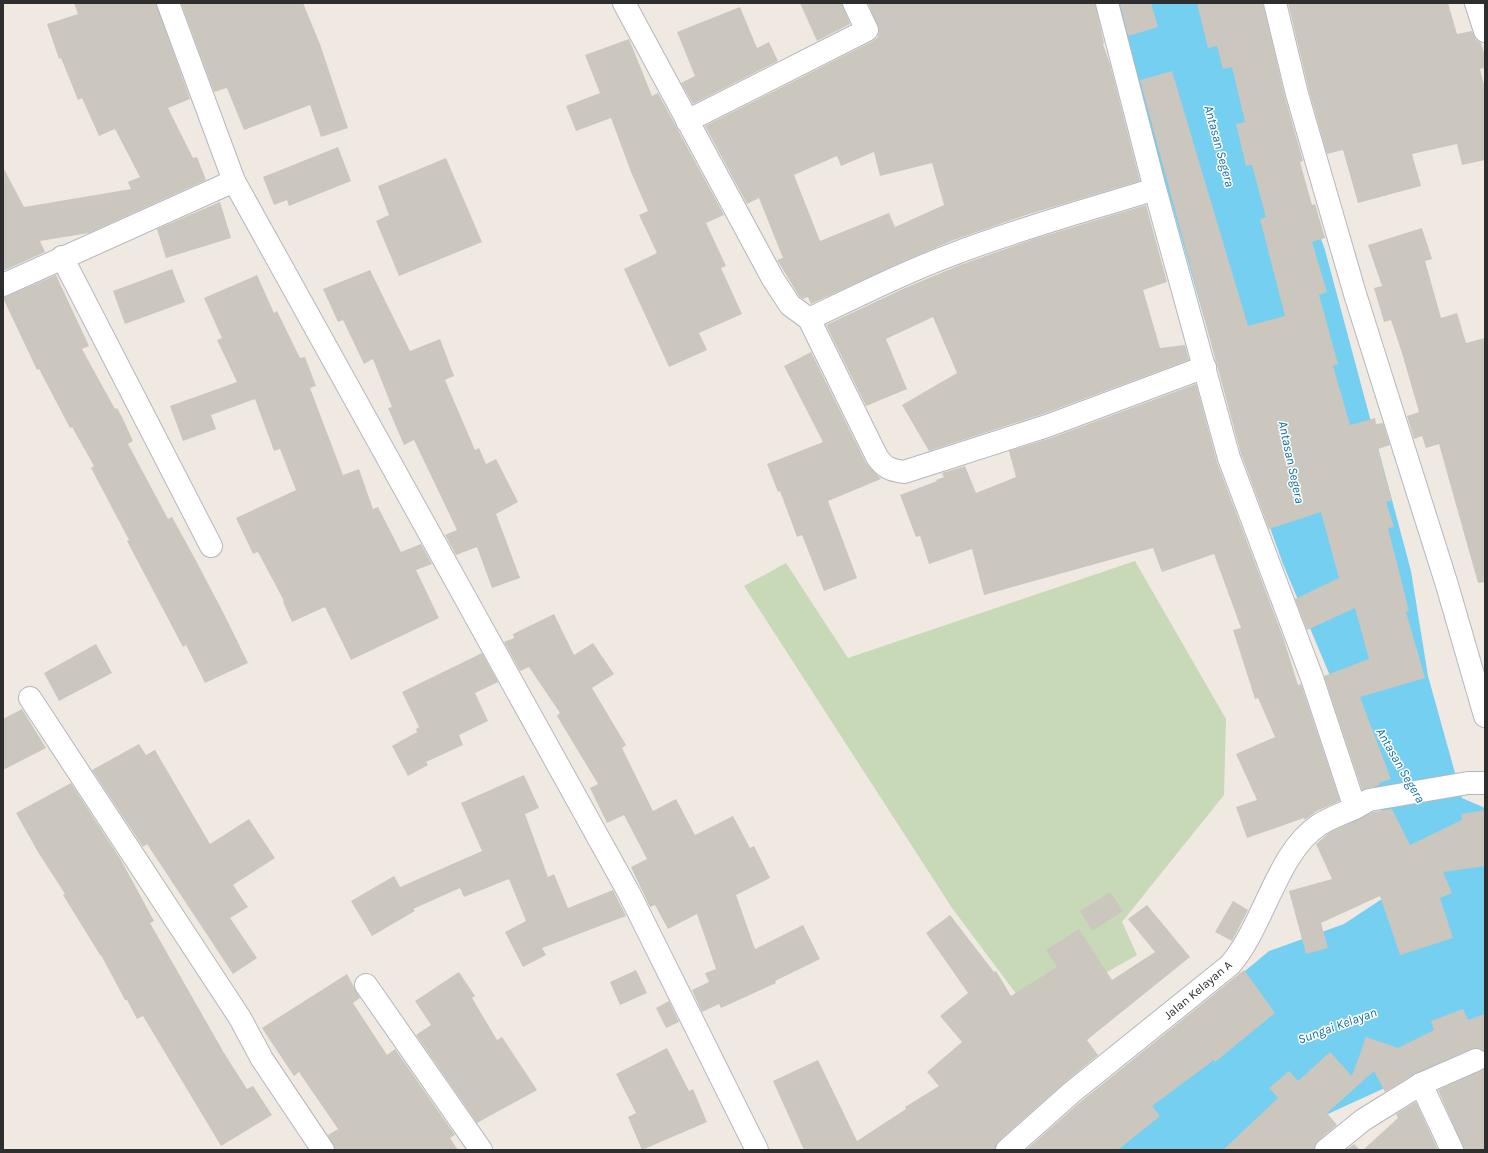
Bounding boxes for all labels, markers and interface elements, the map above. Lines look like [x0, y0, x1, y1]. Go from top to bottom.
water label: Antasan Segera [1201, 104, 1238, 189]
water label: Antasan Segera [1275, 419, 1308, 505]
water label: Antasan Segera [1373, 725, 1428, 806]
street label: Jalan Kelayan A [1161, 958, 1235, 1022]
water label: Sungai Kelayan [1296, 1004, 1379, 1047]

